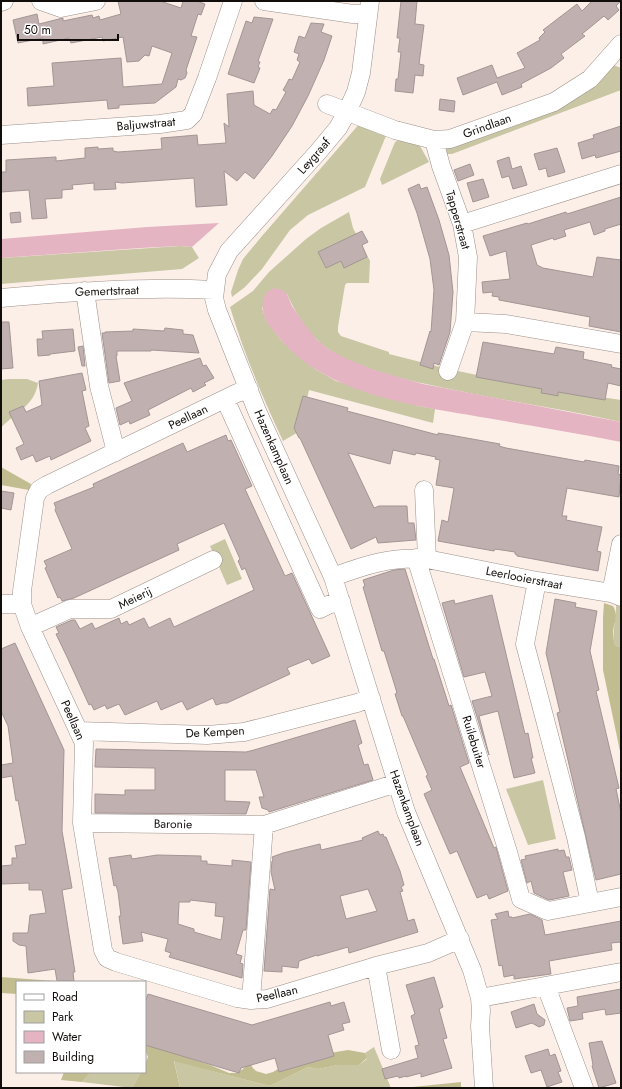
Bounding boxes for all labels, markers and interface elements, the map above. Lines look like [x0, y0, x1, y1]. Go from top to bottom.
scale bar [18, 16, 118, 42]
text: 50 m [24, 21, 51, 39]
street label: Grindlaan [460, 109, 514, 143]
street label: Baljuwstraat [116, 112, 176, 136]
street label: Leygraaf [293, 134, 335, 178]
street label: Tapperstraat [441, 188, 475, 252]
street label: Gemertstraat [75, 281, 140, 301]
street label: Peellaan [165, 400, 211, 434]
street label: Hazenkamplaan [250, 407, 298, 487]
street label: Leerlooierstraat [484, 562, 564, 594]
street label: Meierij [115, 582, 155, 614]
street label: Peellaan [56, 697, 90, 743]
street label: Ruilebuiter [457, 713, 491, 772]
street label: De Kempen [185, 721, 245, 743]
street label: Hazenkamplaan [385, 767, 429, 849]
street label: Baronie [154, 815, 192, 833]
legend [16, 981, 146, 1073]
street label: Peellaan [255, 981, 299, 1007]
text: Road [52, 988, 78, 1006]
text: Park [52, 1008, 74, 1026]
text: Water [52, 1028, 83, 1046]
text: Building [52, 1048, 94, 1066]

